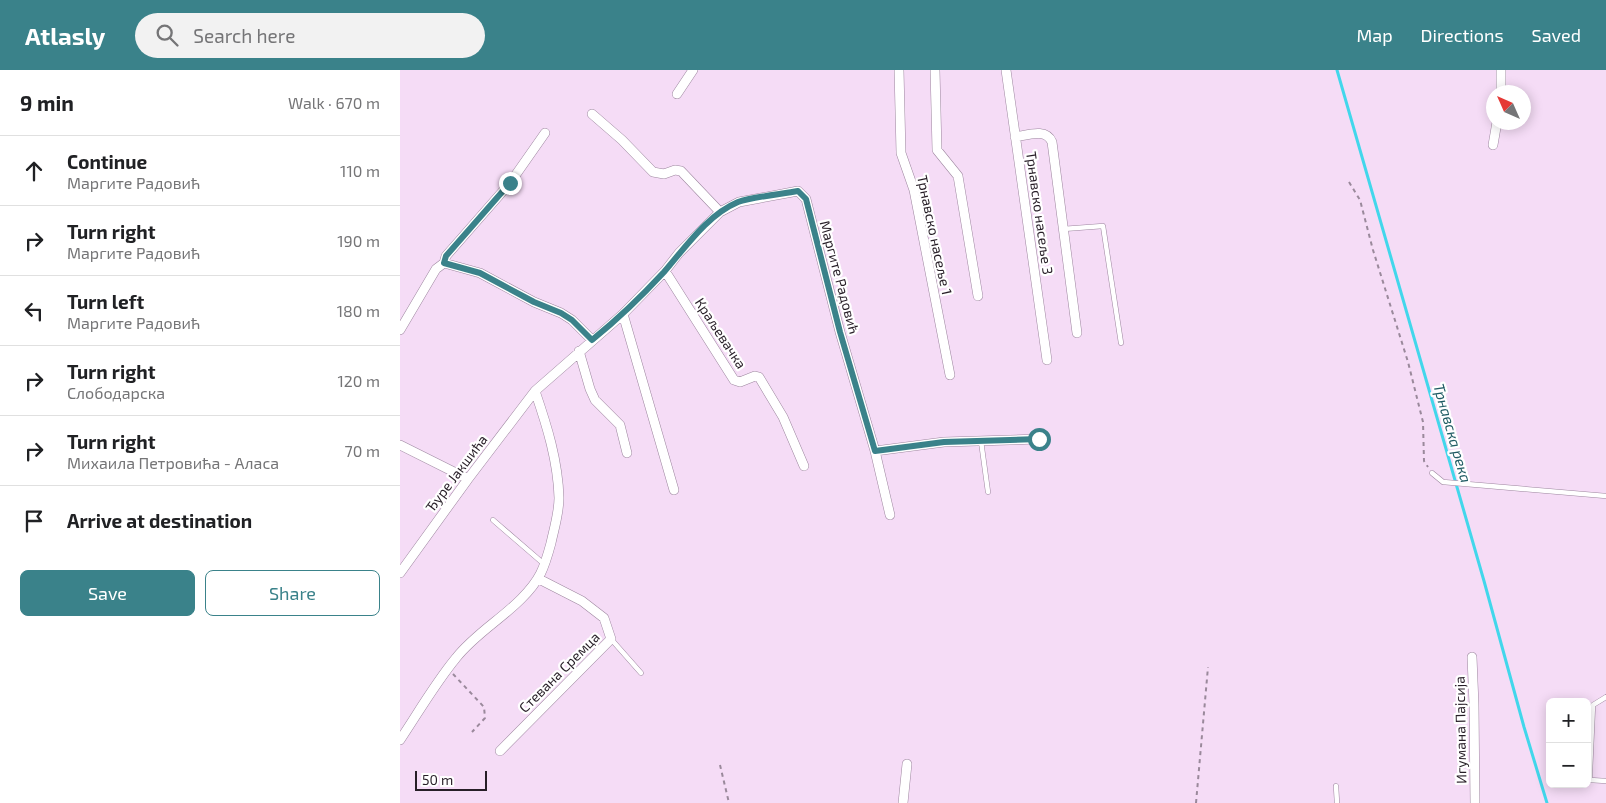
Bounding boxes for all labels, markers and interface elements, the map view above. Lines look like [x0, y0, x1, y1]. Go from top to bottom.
search box [135, 13, 485, 58]
text: Atlasly [25, 21, 105, 50]
icon: search [153, 21, 181, 49]
text: Search here [193, 24, 295, 47]
text: Map [1356, 24, 1393, 46]
text: Directions [1421, 24, 1504, 46]
text: Saved [1532, 24, 1581, 46]
north arrow [1486, 85, 1531, 130]
text: 9 min [20, 90, 74, 115]
text: Walk · 670 m [288, 93, 380, 112]
text: Continue [67, 150, 147, 173]
street label: Трнавско насеље 3 [1023, 150, 1057, 276]
icon: ahead [20, 157, 48, 185]
text: 110 m [340, 161, 380, 180]
route end [499, 172, 522, 195]
text: Маргите Радовић [67, 173, 200, 192]
street label: Трнавско насеље 1 [914, 174, 956, 296]
street label: Маргите Радовић [817, 218, 863, 336]
text: Turn right [67, 220, 155, 243]
icon: right [20, 227, 48, 255]
text: 190 m [337, 231, 380, 250]
text: Маргите Радовић [67, 243, 200, 262]
text: Turn left [67, 290, 144, 313]
street label: Краљевачка [692, 294, 750, 372]
icon: left [20, 297, 48, 325]
text: 180 m [337, 301, 380, 320]
text: Маргите Радовић [67, 313, 200, 332]
text: Turn right [67, 360, 155, 383]
icon: right [20, 367, 48, 395]
text: 120 m [337, 371, 380, 390]
water label: Трнавска река [1430, 381, 1476, 485]
text: Слободарска [67, 383, 165, 402]
route start [1028, 428, 1051, 451]
text: Turn right [67, 430, 155, 453]
street label: Ђуре Јакшића [421, 431, 491, 515]
icon: right [20, 437, 48, 465]
text: 70 m [345, 441, 380, 460]
text: Михаила Петровића - Аласа [67, 453, 279, 472]
icon: arrive [20, 507, 48, 535]
text: Arrive at destination [67, 509, 252, 532]
button: Save [20, 570, 195, 616]
button: Share [205, 570, 380, 616]
street label: Стевана Сремца [515, 628, 603, 716]
street label: Игумана Пајсија [1451, 676, 1469, 784]
map controls [1546, 698, 1591, 788]
button: + [1546, 698, 1591, 743]
button: − [1546, 743, 1591, 788]
scale bar [415, 768, 488, 791]
text: 50 m [422, 771, 453, 788]

